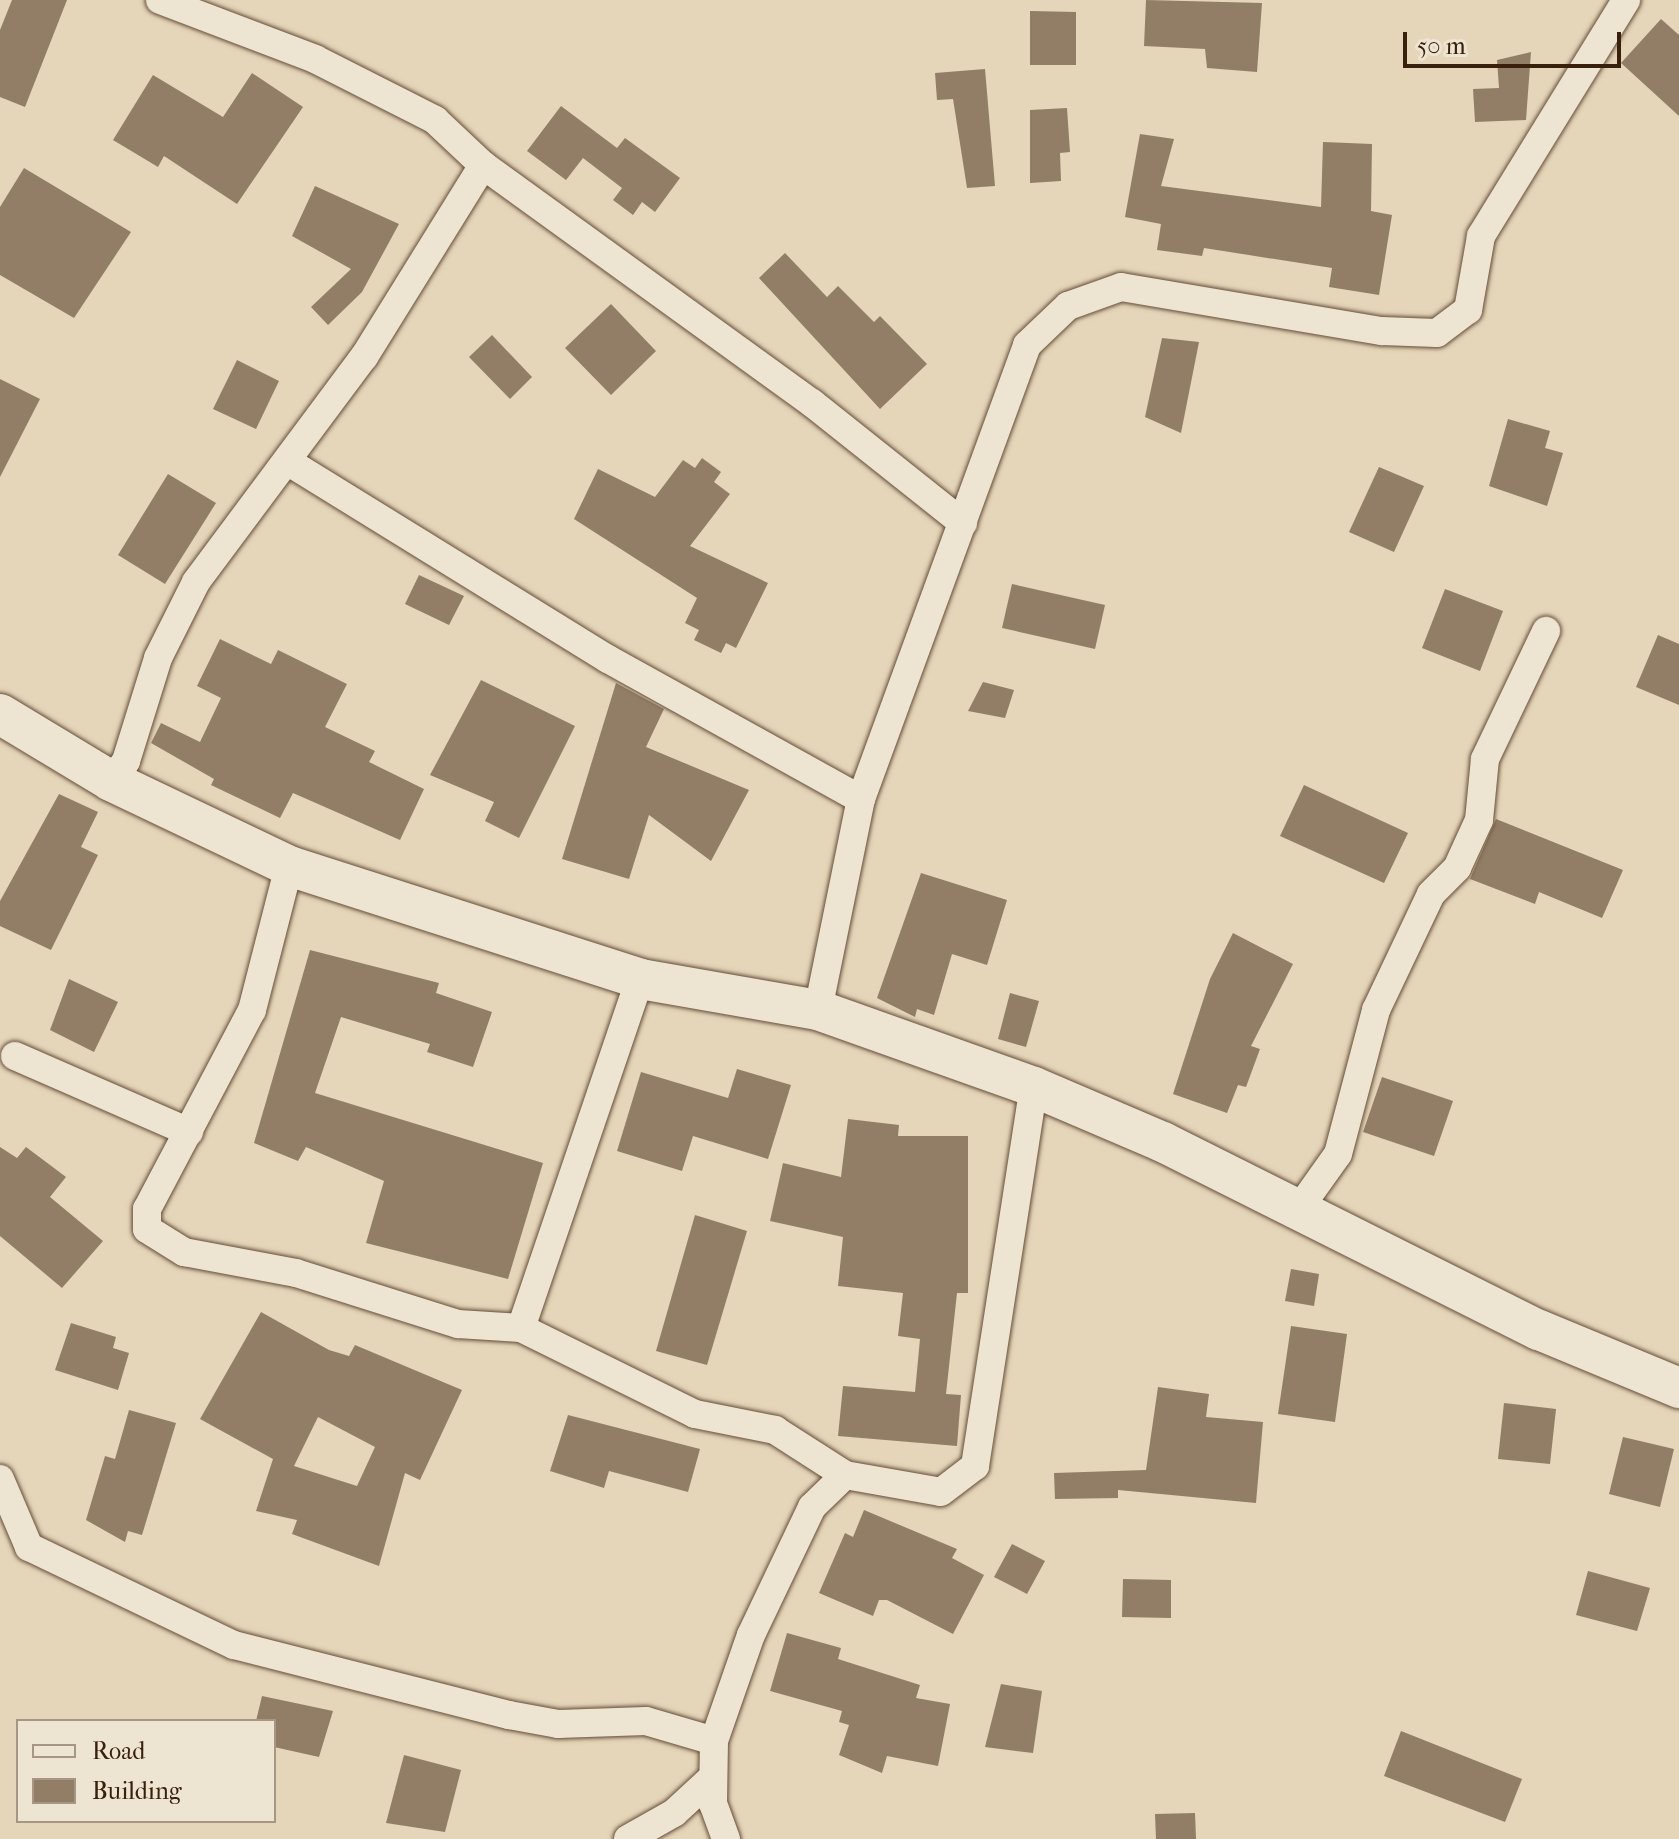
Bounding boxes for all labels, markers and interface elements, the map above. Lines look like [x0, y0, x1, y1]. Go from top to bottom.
scale bar [1407, 16, 1625, 66]
text: 50 m [1417, 32, 1466, 60]
legend [16, 1719, 276, 1823]
text: Road [92, 1737, 145, 1765]
text: Building [92, 1777, 182, 1805]

